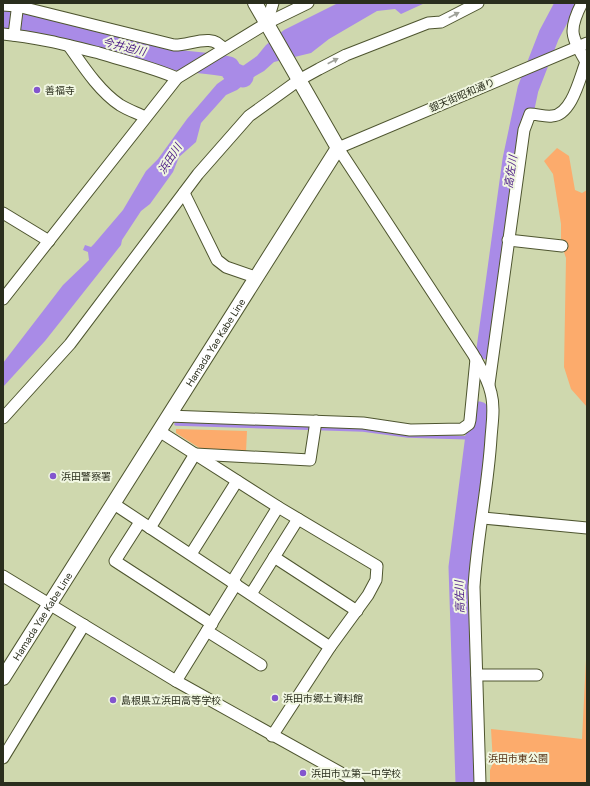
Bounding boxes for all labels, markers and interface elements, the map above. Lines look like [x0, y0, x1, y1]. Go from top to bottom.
one-way arrow [448, 12, 460, 19]
water label: 今井迫川 [101, 35, 148, 59]
one-way arrow [328, 58, 339, 65]
street label: 銀天街昭和通り [427, 75, 497, 115]
place label: 善福寺 [45, 84, 75, 97]
marker: 善福寺 [32, 85, 42, 95]
water label: 浜田川 [156, 141, 185, 176]
water label: 高佐川 [502, 154, 520, 189]
street label: Hamada Yae Kabe Line [182, 295, 248, 389]
place label: 浜田警察署 [61, 470, 111, 483]
marker: 浜田警察署 [48, 471, 58, 481]
street label: Hamada Yae Kabe Line [9, 569, 75, 663]
water label: 高佐川 [453, 579, 467, 614]
place label: 浜田市郷土資料館 [283, 692, 363, 705]
marker: 浜田市郷土資料館 [270, 693, 280, 703]
place label: 島根県立浜田高等学校 [121, 694, 221, 707]
marker: 島根県立浜田高等学校 [108, 695, 118, 705]
park label: 浜田市東公園 [488, 752, 548, 765]
place label: 浜田市立第一中学校 [311, 767, 401, 780]
marker: 浜田市立第一中学校 [298, 768, 308, 778]

